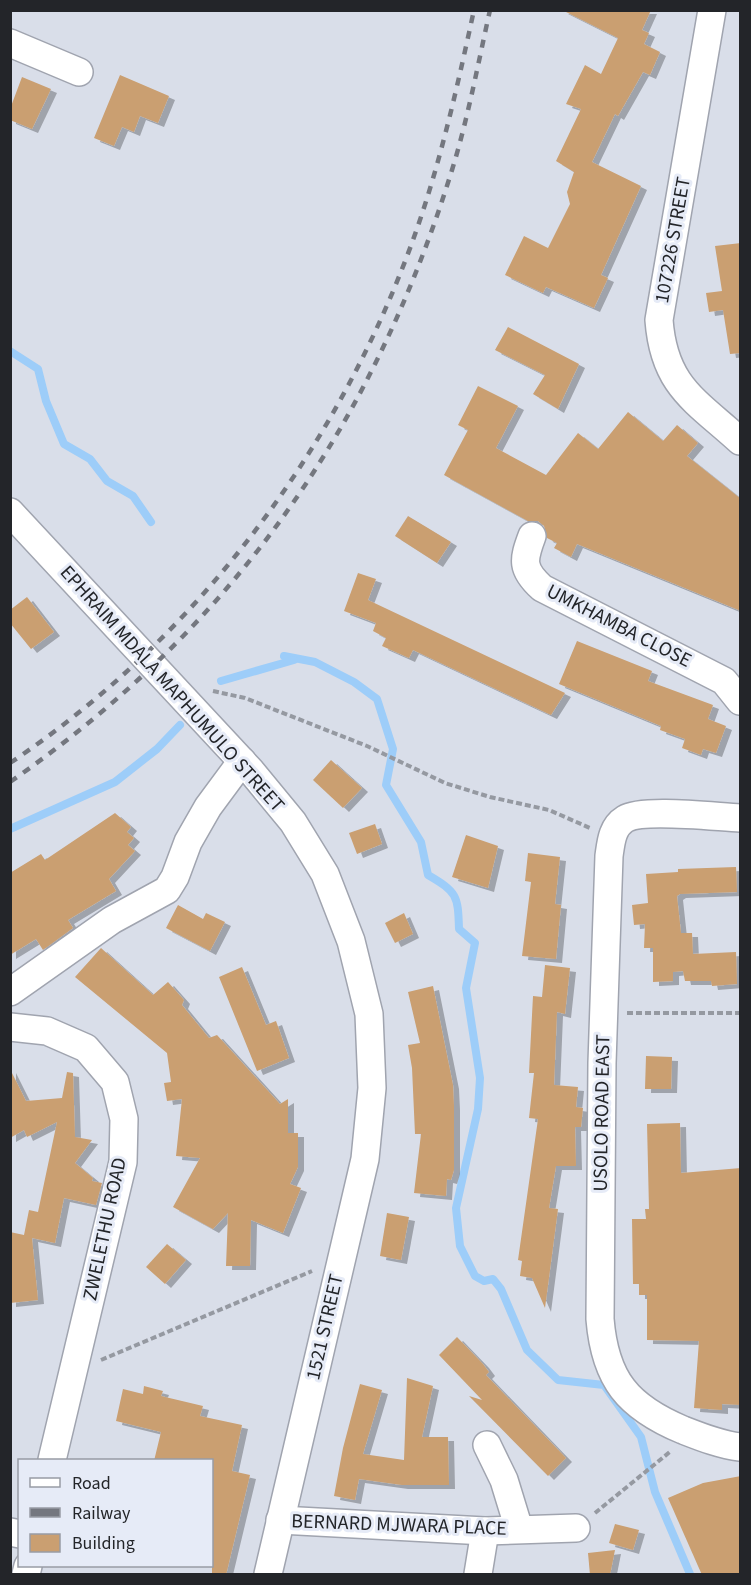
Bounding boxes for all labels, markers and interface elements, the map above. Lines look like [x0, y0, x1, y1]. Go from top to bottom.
street label: 107226 STREET [648, 174, 698, 305]
street label: EPHRAIM MDALA MAPHUMULO STREET [53, 559, 291, 819]
street label: UMKHAMBA CLOSE [542, 577, 696, 675]
street label: USOLO ROAD EAST [587, 1034, 617, 1192]
street label: ZWELETHU ROAD [76, 1155, 134, 1303]
street label: 1521 STREET [299, 1271, 351, 1383]
legend [18, 1459, 213, 1567]
text: Road [72, 1471, 111, 1496]
text: Railway [72, 1501, 131, 1526]
street label: BERNARD MJWARA PLACE [291, 1507, 507, 1543]
text: Building [72, 1531, 135, 1556]

